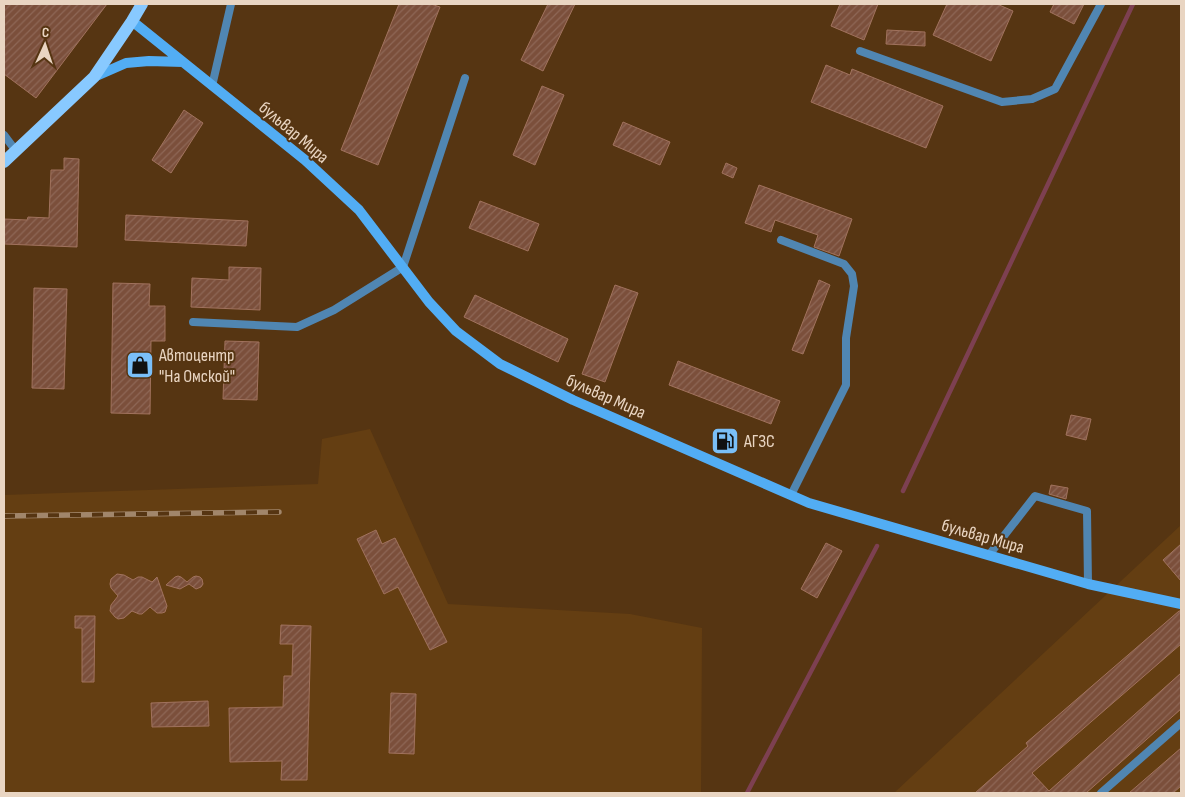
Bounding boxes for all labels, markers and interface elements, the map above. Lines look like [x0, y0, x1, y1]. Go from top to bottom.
north arrow [20, 20, 70, 70]
text: С [42, 24, 50, 41]
street label: бульвар Мира [254, 97, 333, 168]
place label: Автоцентр "На Омской" [158, 345, 235, 387]
shop icon: Автоцентр "На Омской" [125, 350, 155, 380]
street label: бульвар Мира [563, 370, 649, 423]
fuel station icon: АГЗС [710, 426, 740, 456]
place label: АГЗС [743, 431, 775, 452]
street label: бульвар Мира [939, 515, 1027, 558]

